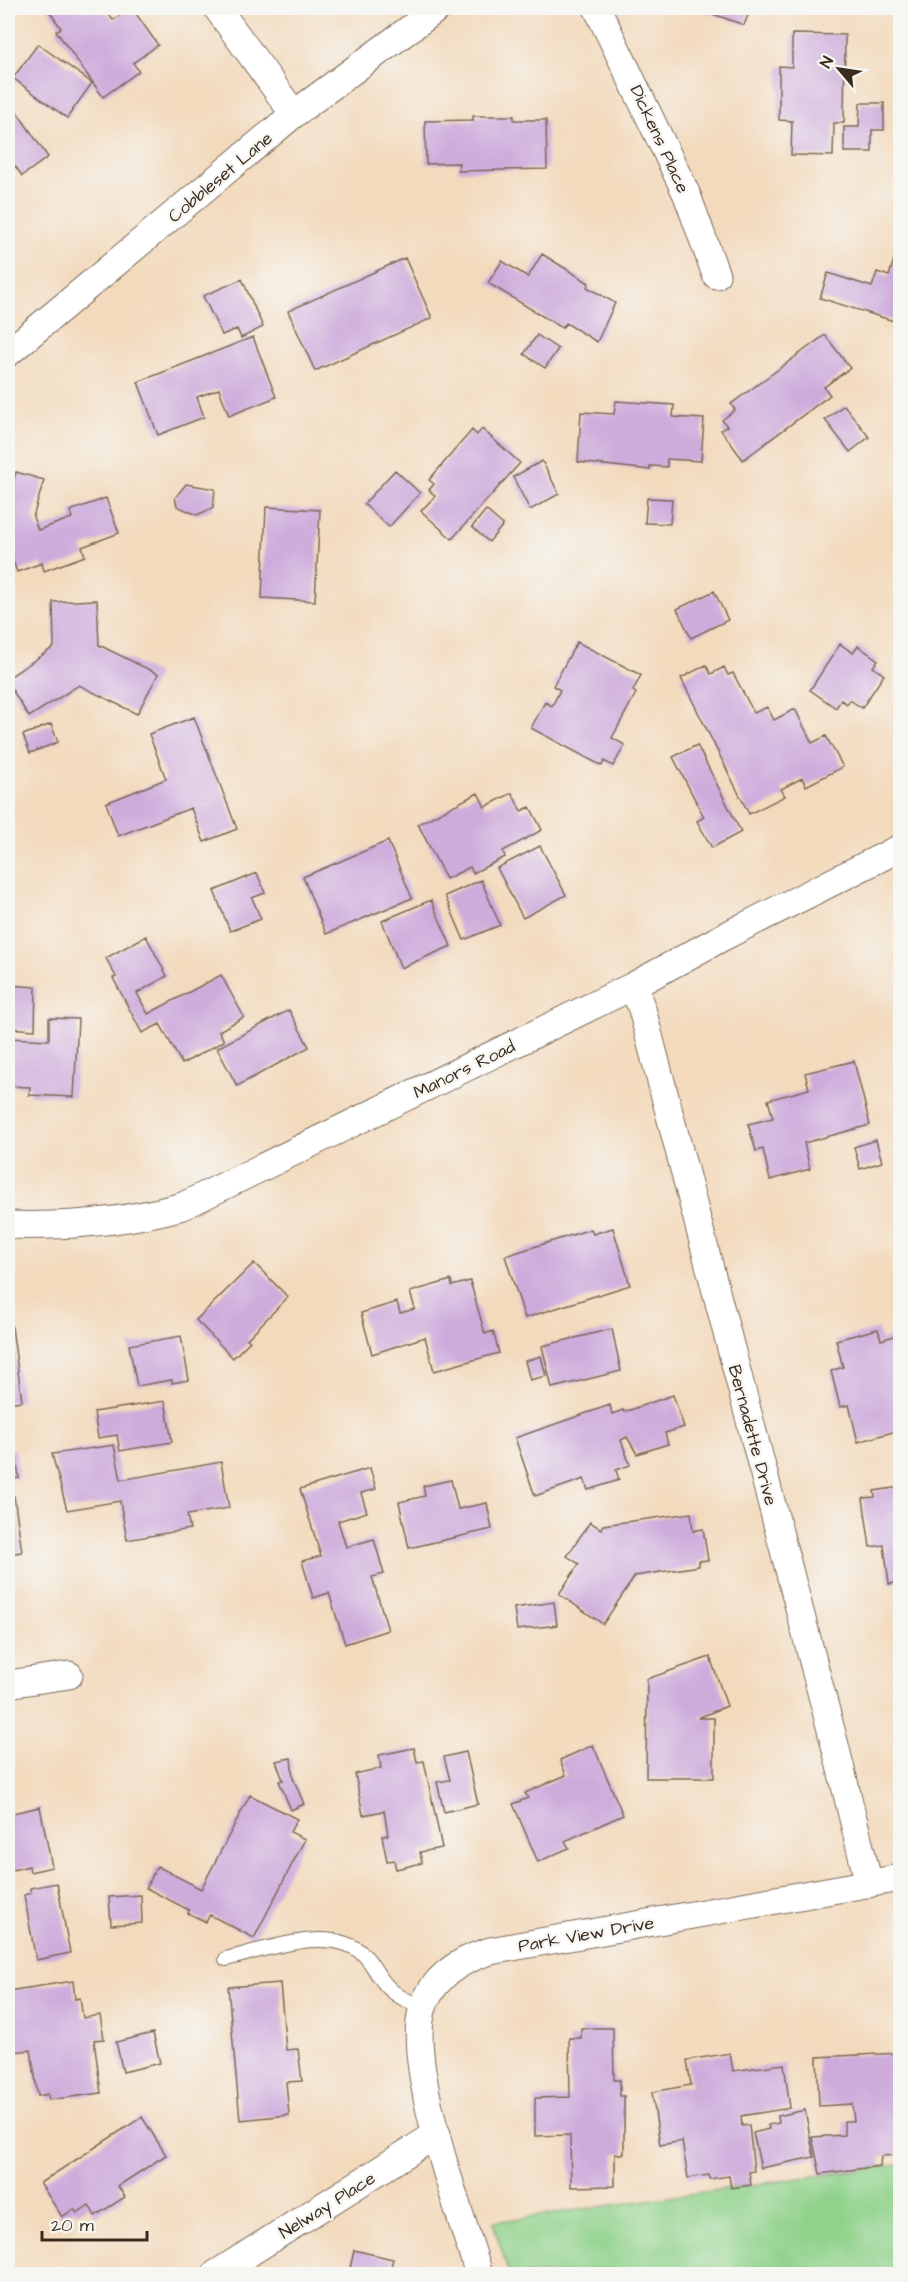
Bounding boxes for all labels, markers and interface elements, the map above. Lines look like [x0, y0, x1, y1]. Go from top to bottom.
north arrow [809, 39, 869, 99]
text: N [815, 52, 839, 72]
street label: Dickens Place [624, 81, 696, 197]
street label: Cobbleset Lane [163, 126, 278, 229]
street label: Manors Road [409, 1034, 519, 1105]
street label: Bernadette Drive [722, 1362, 783, 1508]
street label: Park View Drive [516, 1910, 656, 1959]
street label: Nelway Place [274, 2166, 381, 2246]
scale bar [42, 2204, 147, 2242]
text: 20 m [51, 2213, 94, 2238]

